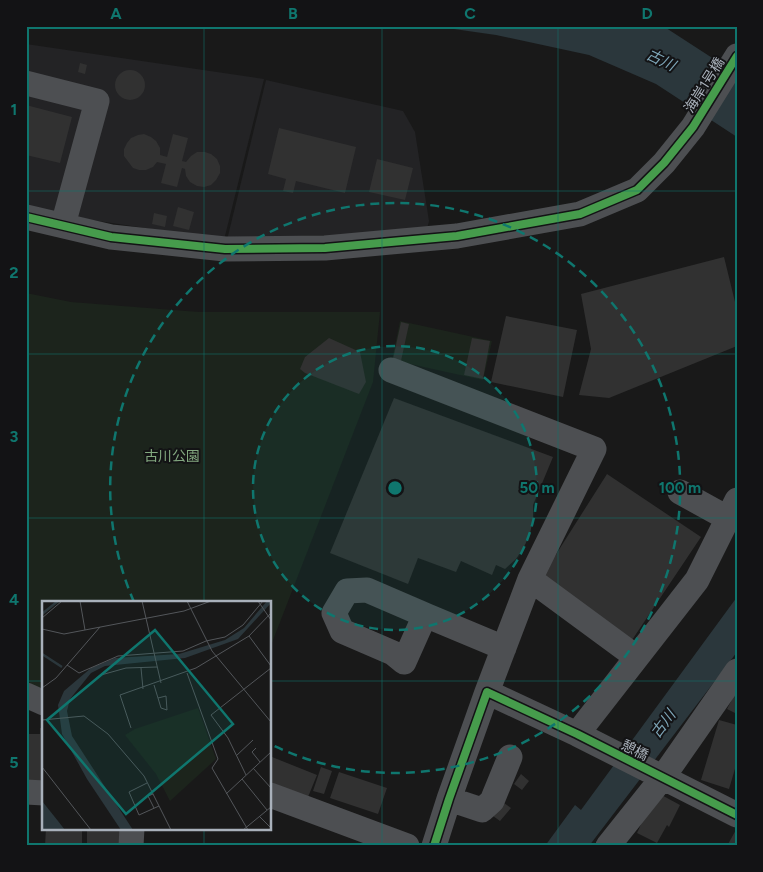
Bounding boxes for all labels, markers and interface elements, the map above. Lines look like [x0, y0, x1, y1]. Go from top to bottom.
text: A [110, 4, 122, 23]
text: B [288, 4, 298, 23]
text: C [464, 4, 476, 23]
text: D [641, 4, 653, 23]
water label: 古川 [644, 45, 680, 76]
street label: 海岸1号橋 [681, 55, 728, 116]
text: 1 [11, 100, 17, 119]
text: 2 [9, 263, 19, 282]
text: 3 [10, 427, 19, 446]
park label: 古川公園 [144, 448, 200, 465]
centre of rings [386, 479, 404, 497]
text: 50 m [519, 479, 555, 497]
text: 100 m [659, 479, 701, 497]
text: 4 [9, 590, 19, 609]
inset map [42, 601, 271, 830]
water label: 古川 [647, 705, 680, 741]
street label: 憩橋 [618, 737, 651, 764]
text: 5 [9, 753, 19, 772]

